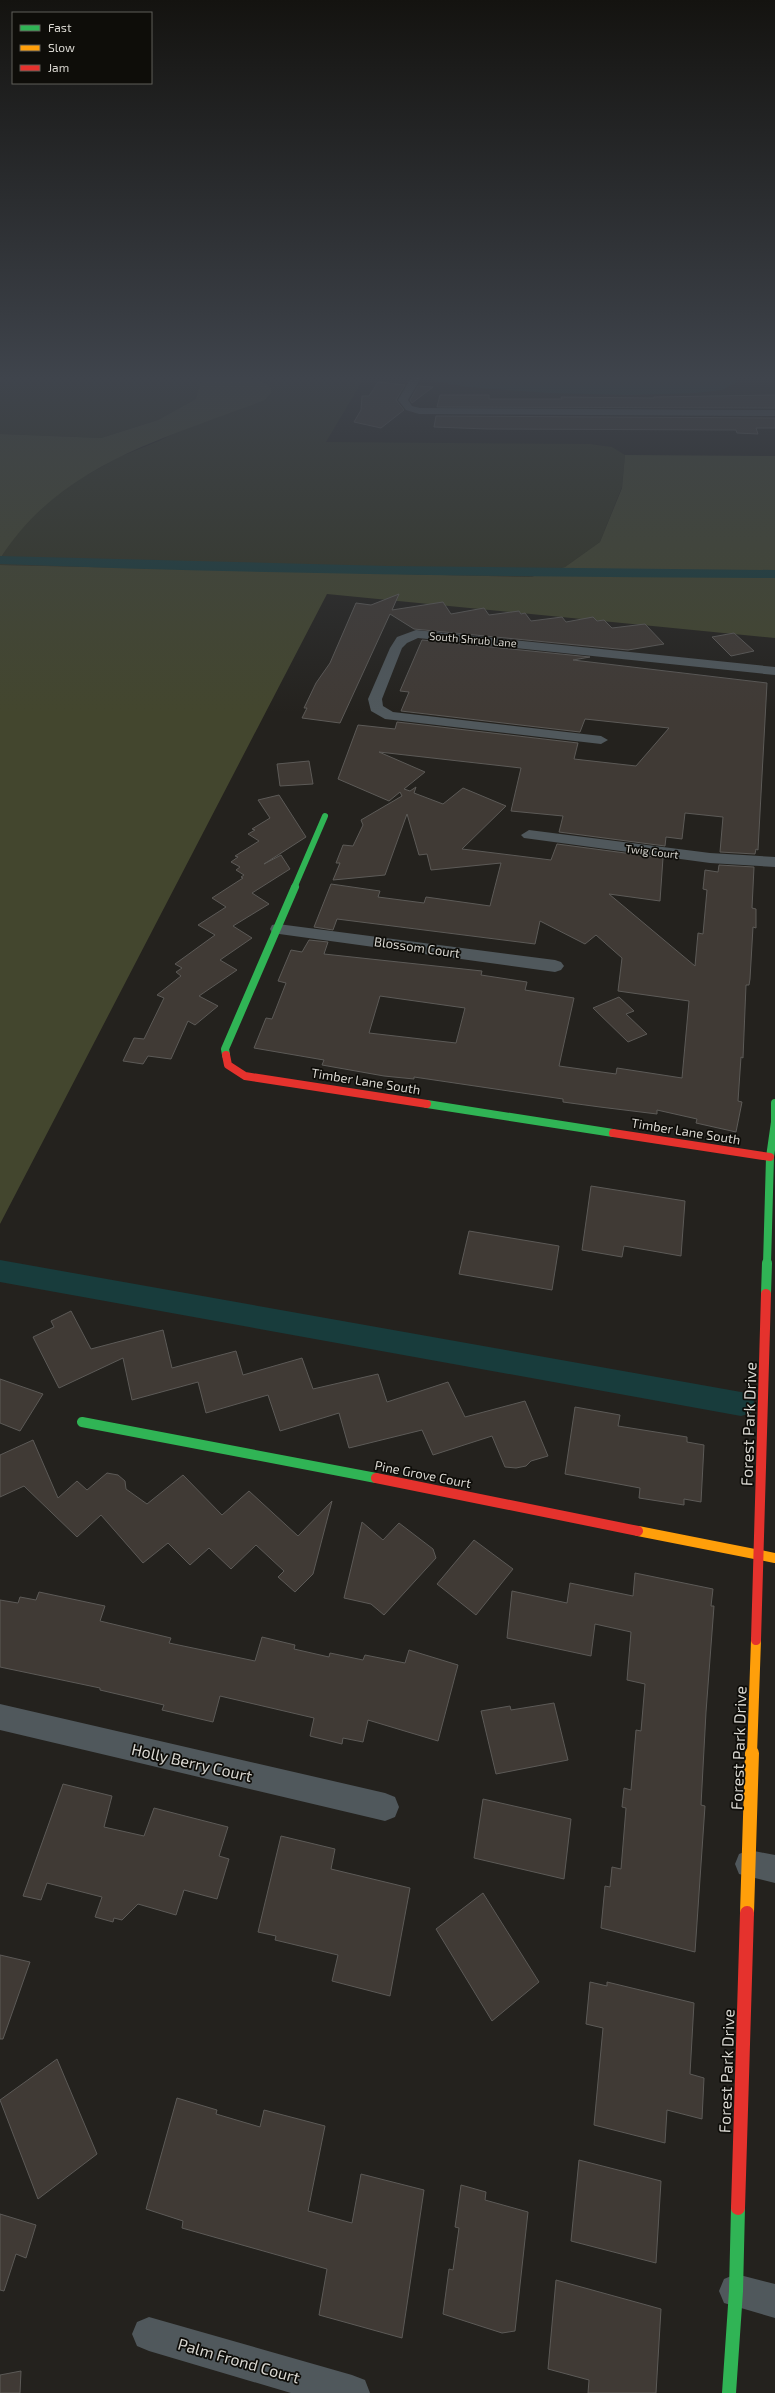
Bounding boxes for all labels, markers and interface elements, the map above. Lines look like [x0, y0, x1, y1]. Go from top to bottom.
legend [12, 12, 152, 84]
text: Fast [48, 20, 72, 34]
text: Slow [48, 40, 75, 54]
text: Jam [48, 60, 69, 74]
street label: South Shrub Lane [429, 629, 517, 649]
street label: Twig Court [625, 841, 679, 861]
street label: Blossom Court [373, 933, 461, 961]
street label: Timber Lane South [310, 1064, 422, 1098]
street label: Timber Lane South [630, 1114, 742, 1148]
street label: Forest Park Drive [736, 1362, 760, 1486]
street label: Pine Grove Court [373, 1457, 473, 1491]
street label: Forest Park Drive [726, 1686, 750, 1810]
street label: Holly Berry Court [130, 1739, 254, 1785]
street label: Forest Park Drive [714, 2009, 738, 2133]
street label: Palm Frond Court [176, 2333, 302, 2387]

